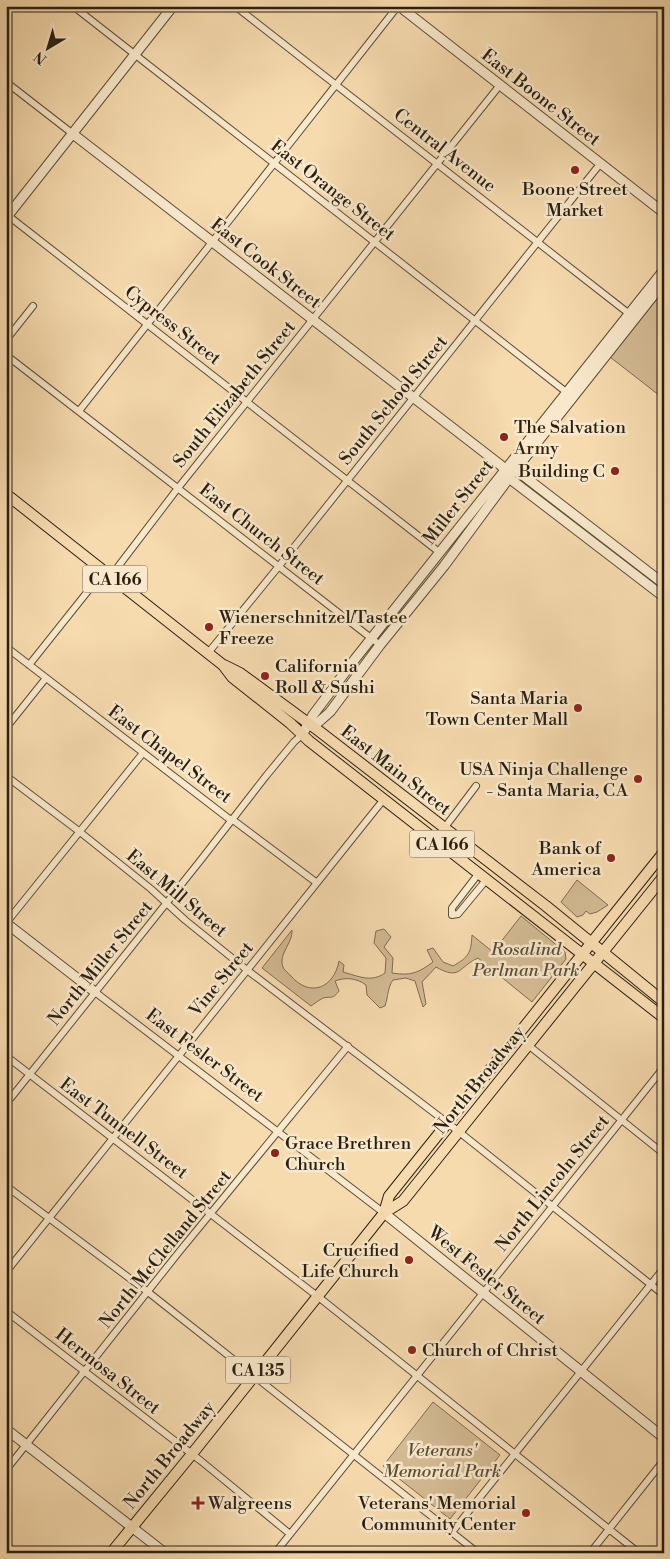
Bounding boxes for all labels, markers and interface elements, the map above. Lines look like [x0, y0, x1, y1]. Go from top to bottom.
north arrow [22, 22, 72, 72]
street label: East Boone Street [476, 44, 605, 151]
text: N [31, 47, 51, 68]
street label: Central Avenue [389, 103, 501, 198]
street label: East Orange Street [266, 135, 400, 247]
marker: Boone Street Market [569, 164, 581, 176]
place label: Boone Street Market [521, 178, 628, 222]
street label: East Cook Street [206, 213, 326, 314]
street label: Cypress Street [120, 281, 226, 371]
street label: South Elizabeth Street [168, 316, 301, 472]
street label: South School Street [334, 330, 453, 470]
place label: The Salvation Army [513, 416, 626, 460]
marker: The Salvation Army [498, 431, 510, 443]
street label: Miller Street [418, 455, 499, 550]
place label: Building C [518, 460, 605, 483]
marker: Building C [609, 465, 621, 477]
street label: East Church Street [194, 478, 329, 591]
road number: CA 166 [82, 566, 148, 592]
place label: Wienerschnitzel/Tastee Freeze [218, 606, 407, 650]
marker: Wienerschnitzel/Tastee Freeze [203, 621, 215, 633]
place label: California Roll & Sushi [275, 655, 375, 699]
marker: California Roll & Sushi [259, 670, 271, 682]
place label: Santa Maria Town Center Mall [426, 687, 569, 731]
street label: East Chapel Street [103, 700, 237, 809]
marker: Santa Maria Town Center Mall [572, 702, 584, 714]
street label: East Main Street [336, 720, 456, 821]
place label: USA Ninja Challenge - Santa Maria, CA [459, 758, 629, 802]
marker: USA Ninja Challenge - Santa Maria, CA [632, 773, 644, 785]
road number: CA 166 [410, 831, 474, 858]
place label: Bank of America [531, 837, 602, 881]
street label: East Mill Street [121, 844, 232, 943]
marker: Bank of America [605, 852, 617, 864]
street label: North Miller Street [43, 896, 158, 1031]
street label: Vine Street [183, 937, 259, 1022]
park label: Rosalind Perlman Park [472, 938, 579, 982]
street label: East Fesler Street [141, 1003, 269, 1108]
street label: North Broadway [429, 1021, 530, 1139]
street label: East Tunnell Street [55, 1073, 193, 1185]
street label: North Lincoln Street [490, 1110, 615, 1256]
place label: Grace Brethren Church [285, 1132, 411, 1176]
marker: Grace Brethren Church [269, 1147, 281, 1159]
street label: North McClelland Street [94, 1165, 237, 1333]
street label: West Fesler Street [422, 1220, 551, 1330]
place label: Crucified Life Church [302, 1239, 400, 1283]
marker: Crucified Life Church [403, 1254, 415, 1266]
street label: Hermosa Street [51, 1323, 165, 1420]
place label: Church of Christ [422, 1339, 559, 1362]
marker: Church of Christ [406, 1344, 418, 1356]
road number: CA 135 [226, 1356, 290, 1384]
street label: North Broadway [119, 1396, 220, 1514]
park label: Veterans' Memorial Park [383, 1439, 501, 1483]
place label: Walgreens [207, 1492, 292, 1515]
place label: Veterans' Memorial Community Center [357, 1492, 517, 1536]
marker: Walgreens [192, 1497, 204, 1509]
marker: Veterans' Memorial Community Center [520, 1507, 532, 1519]

